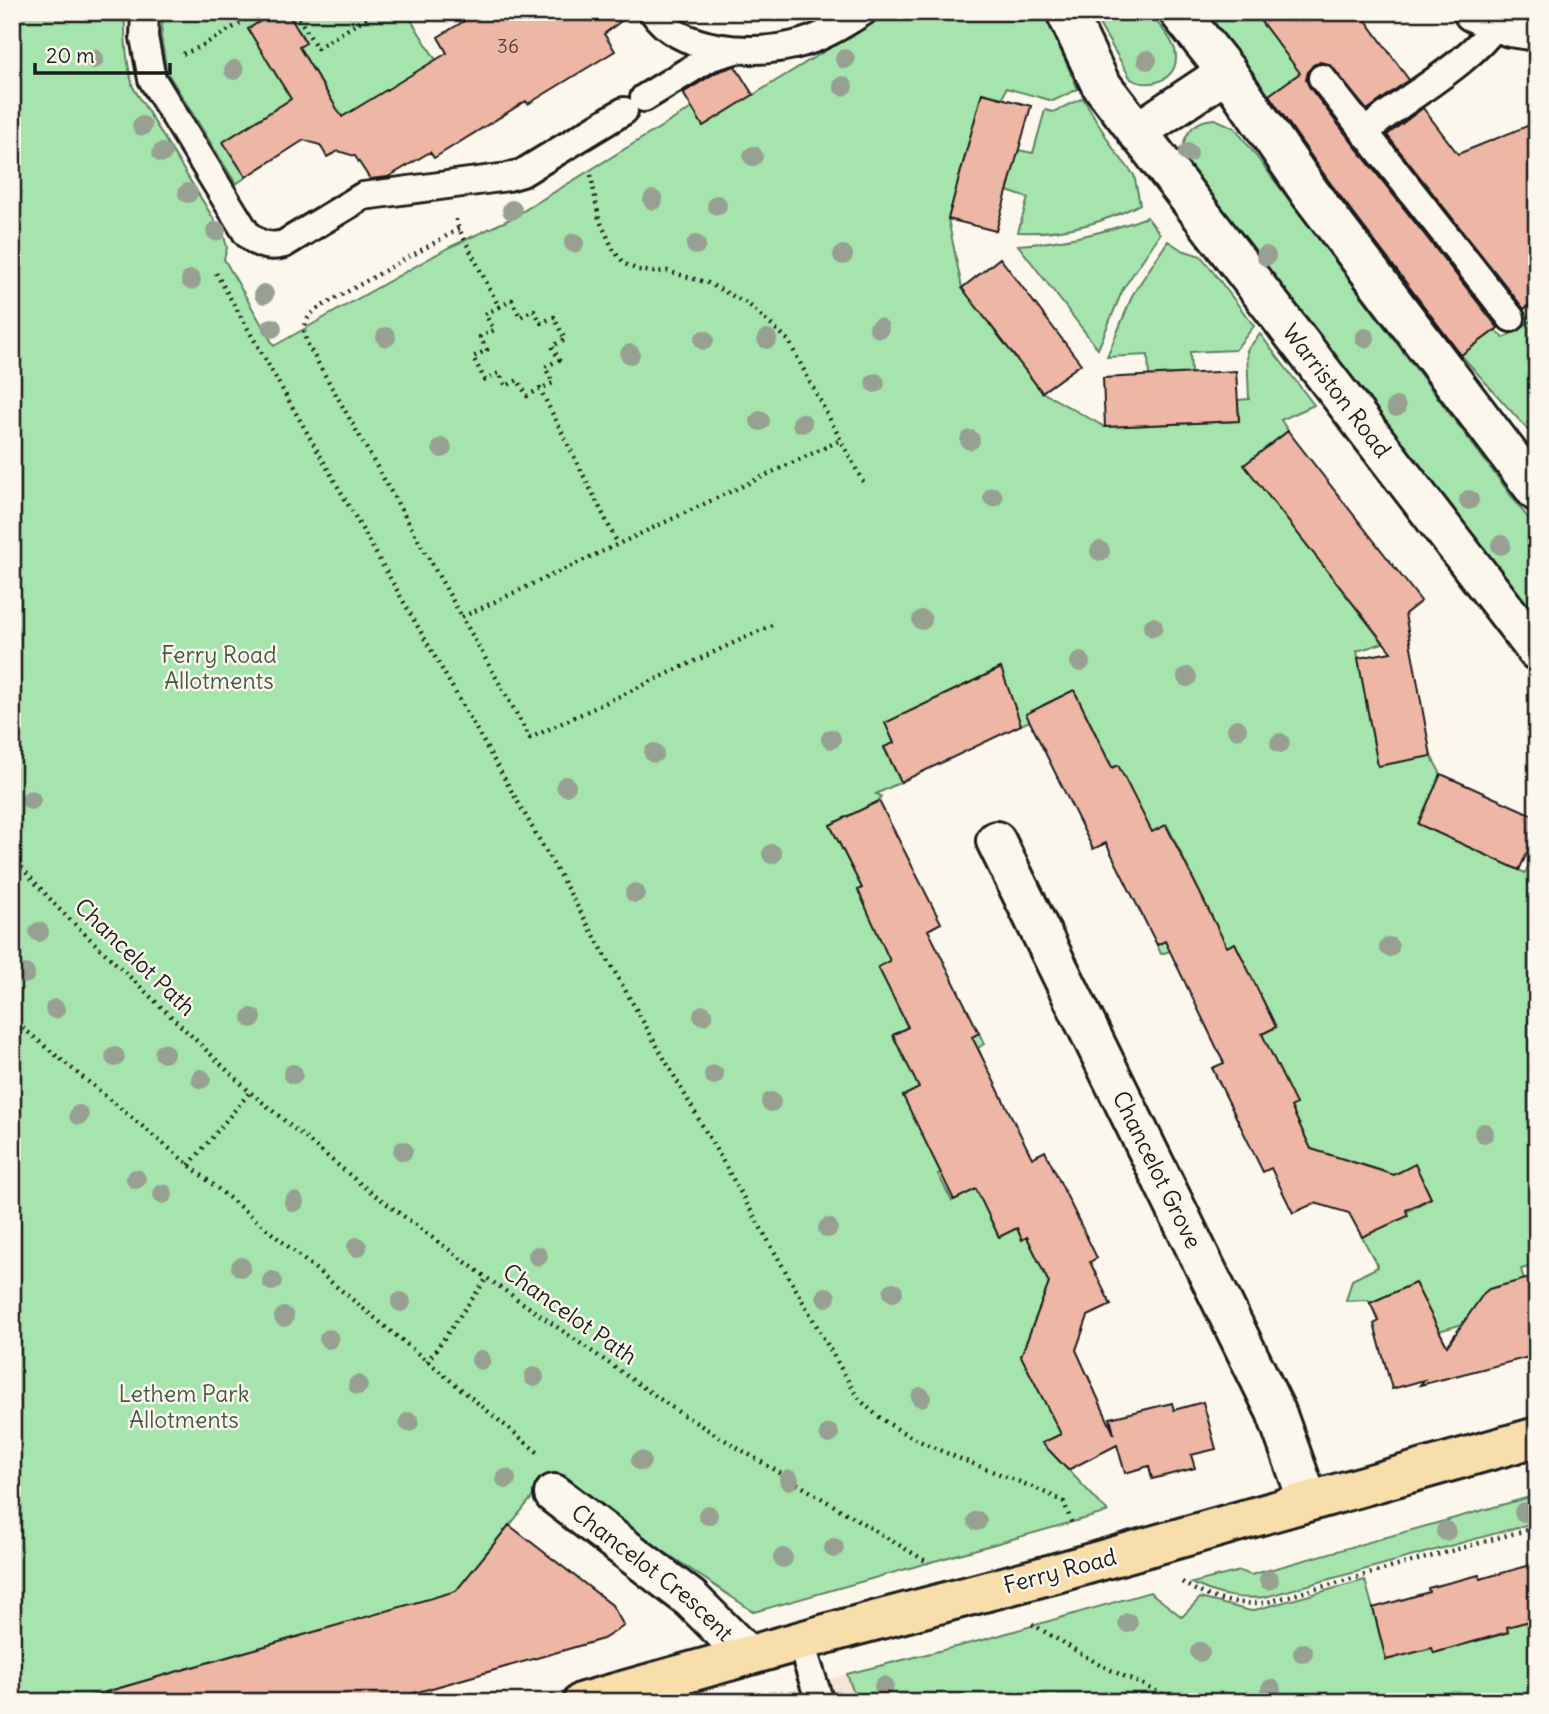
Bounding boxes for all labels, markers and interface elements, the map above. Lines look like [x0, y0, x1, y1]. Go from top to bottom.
scale bar [35, 32, 170, 76]
house number: 36 [497, 34, 519, 58]
text: 20 m [46, 42, 95, 69]
street label: Warriston Road [1277, 318, 1398, 463]
park label: Ferry Road Allotments [161, 640, 277, 695]
street label: Chancelot Path [69, 892, 202, 1022]
street label: Chancelot Grove [1107, 1086, 1208, 1253]
street label: Chancelot Path [498, 1257, 643, 1371]
park label: Lethem Park Allotments [119, 1379, 249, 1434]
street label: Chancelot Crescent [566, 1498, 740, 1647]
street label: Ferry Road [1000, 1542, 1119, 1599]

